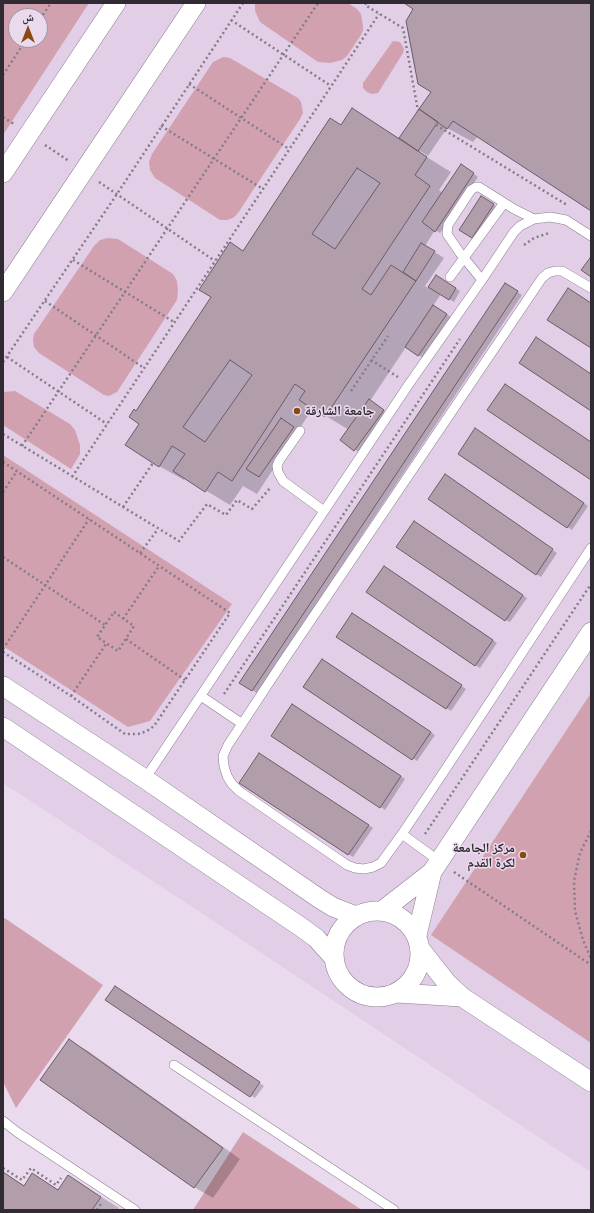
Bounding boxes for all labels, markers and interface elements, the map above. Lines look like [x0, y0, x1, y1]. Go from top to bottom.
north arrow [8, 8, 48, 48]
text: ش [22, 10, 34, 24]
place label: جامعة الشارقة [305, 403, 374, 419]
marker: جامعة الشارقة [292, 406, 302, 416]
place label: مركز الجامعة لكرة القدم [453, 840, 515, 871]
marker: مركز الجامعة لكرة القدم [518, 850, 528, 860]

